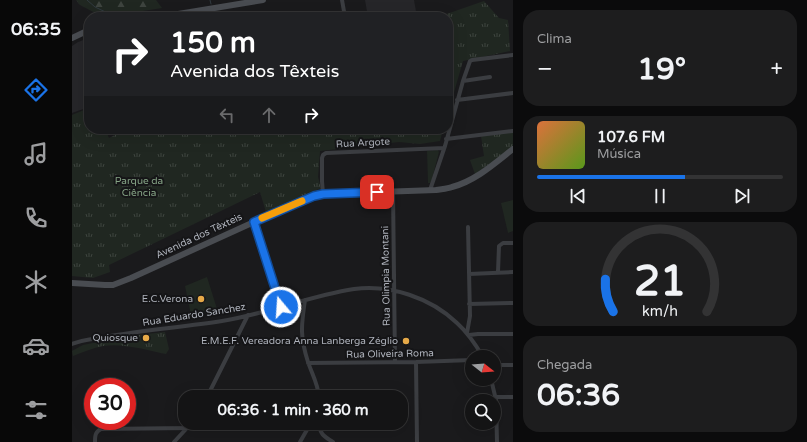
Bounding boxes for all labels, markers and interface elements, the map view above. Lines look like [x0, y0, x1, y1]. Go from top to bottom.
text: 06:35 [11, 18, 61, 40]
text: 150 m [170, 26, 256, 60]
icon: right [104, 28, 156, 80]
text: Clima [537, 31, 572, 47]
text: 19° [637, 51, 686, 88]
text: − [537, 56, 553, 82]
text: + [771, 56, 783, 82]
text: Avenida dos Têxteis [170, 60, 339, 82]
icon: directions [22, 76, 50, 104]
icon: left [216, 104, 238, 126]
icon: ahead [258, 104, 280, 126]
icon: right [300, 104, 322, 126]
text: 107.6 FM [597, 128, 665, 146]
street label: Rua Argote [336, 136, 391, 150]
icon: music [22, 140, 50, 168]
text: Música [597, 146, 641, 162]
park label: Parque da Ciência [115, 175, 163, 199]
pin [360, 175, 394, 209]
icon: arrive [366, 181, 388, 203]
icon: previous [567, 185, 589, 207]
icon: pause [649, 185, 671, 207]
icon: next [731, 185, 753, 207]
icon: phone [22, 204, 50, 232]
street label: Avenida dos Têxteis [154, 211, 244, 261]
street label: Rua Olimpia Montani [379, 226, 393, 326]
text: 21 [634, 257, 686, 307]
icon: climate [22, 268, 50, 296]
position arrow [260, 286, 302, 328]
place label: E.C.Verona [142, 293, 193, 305]
marker: E.C.Verona [196, 294, 206, 304]
street label: Rua Eduardo Sanchez [142, 301, 246, 329]
text: km/h [642, 303, 678, 320]
icon: car [22, 332, 50, 360]
place label: Quiosque [92, 332, 138, 344]
marker: Quiosque [141, 333, 151, 343]
place label: E.M.E.F. Vereadora Anna Lanberga Zéglio [201, 335, 398, 347]
marker: E.M.E.F. Vereadora Anna Lanberga Zéglio [401, 336, 411, 346]
street label: Rua Oliveira Roma [346, 347, 434, 361]
north arrow [465, 350, 501, 386]
map controls [465, 350, 501, 430]
text: Chegada [537, 357, 592, 373]
text: 06:36 [537, 377, 620, 414]
speed limit sign: 30 [84, 378, 136, 430]
button: search [465, 394, 501, 430]
icon: filters [22, 396, 50, 424]
text: 06:36 · 1 min · 360 m [218, 401, 368, 419]

